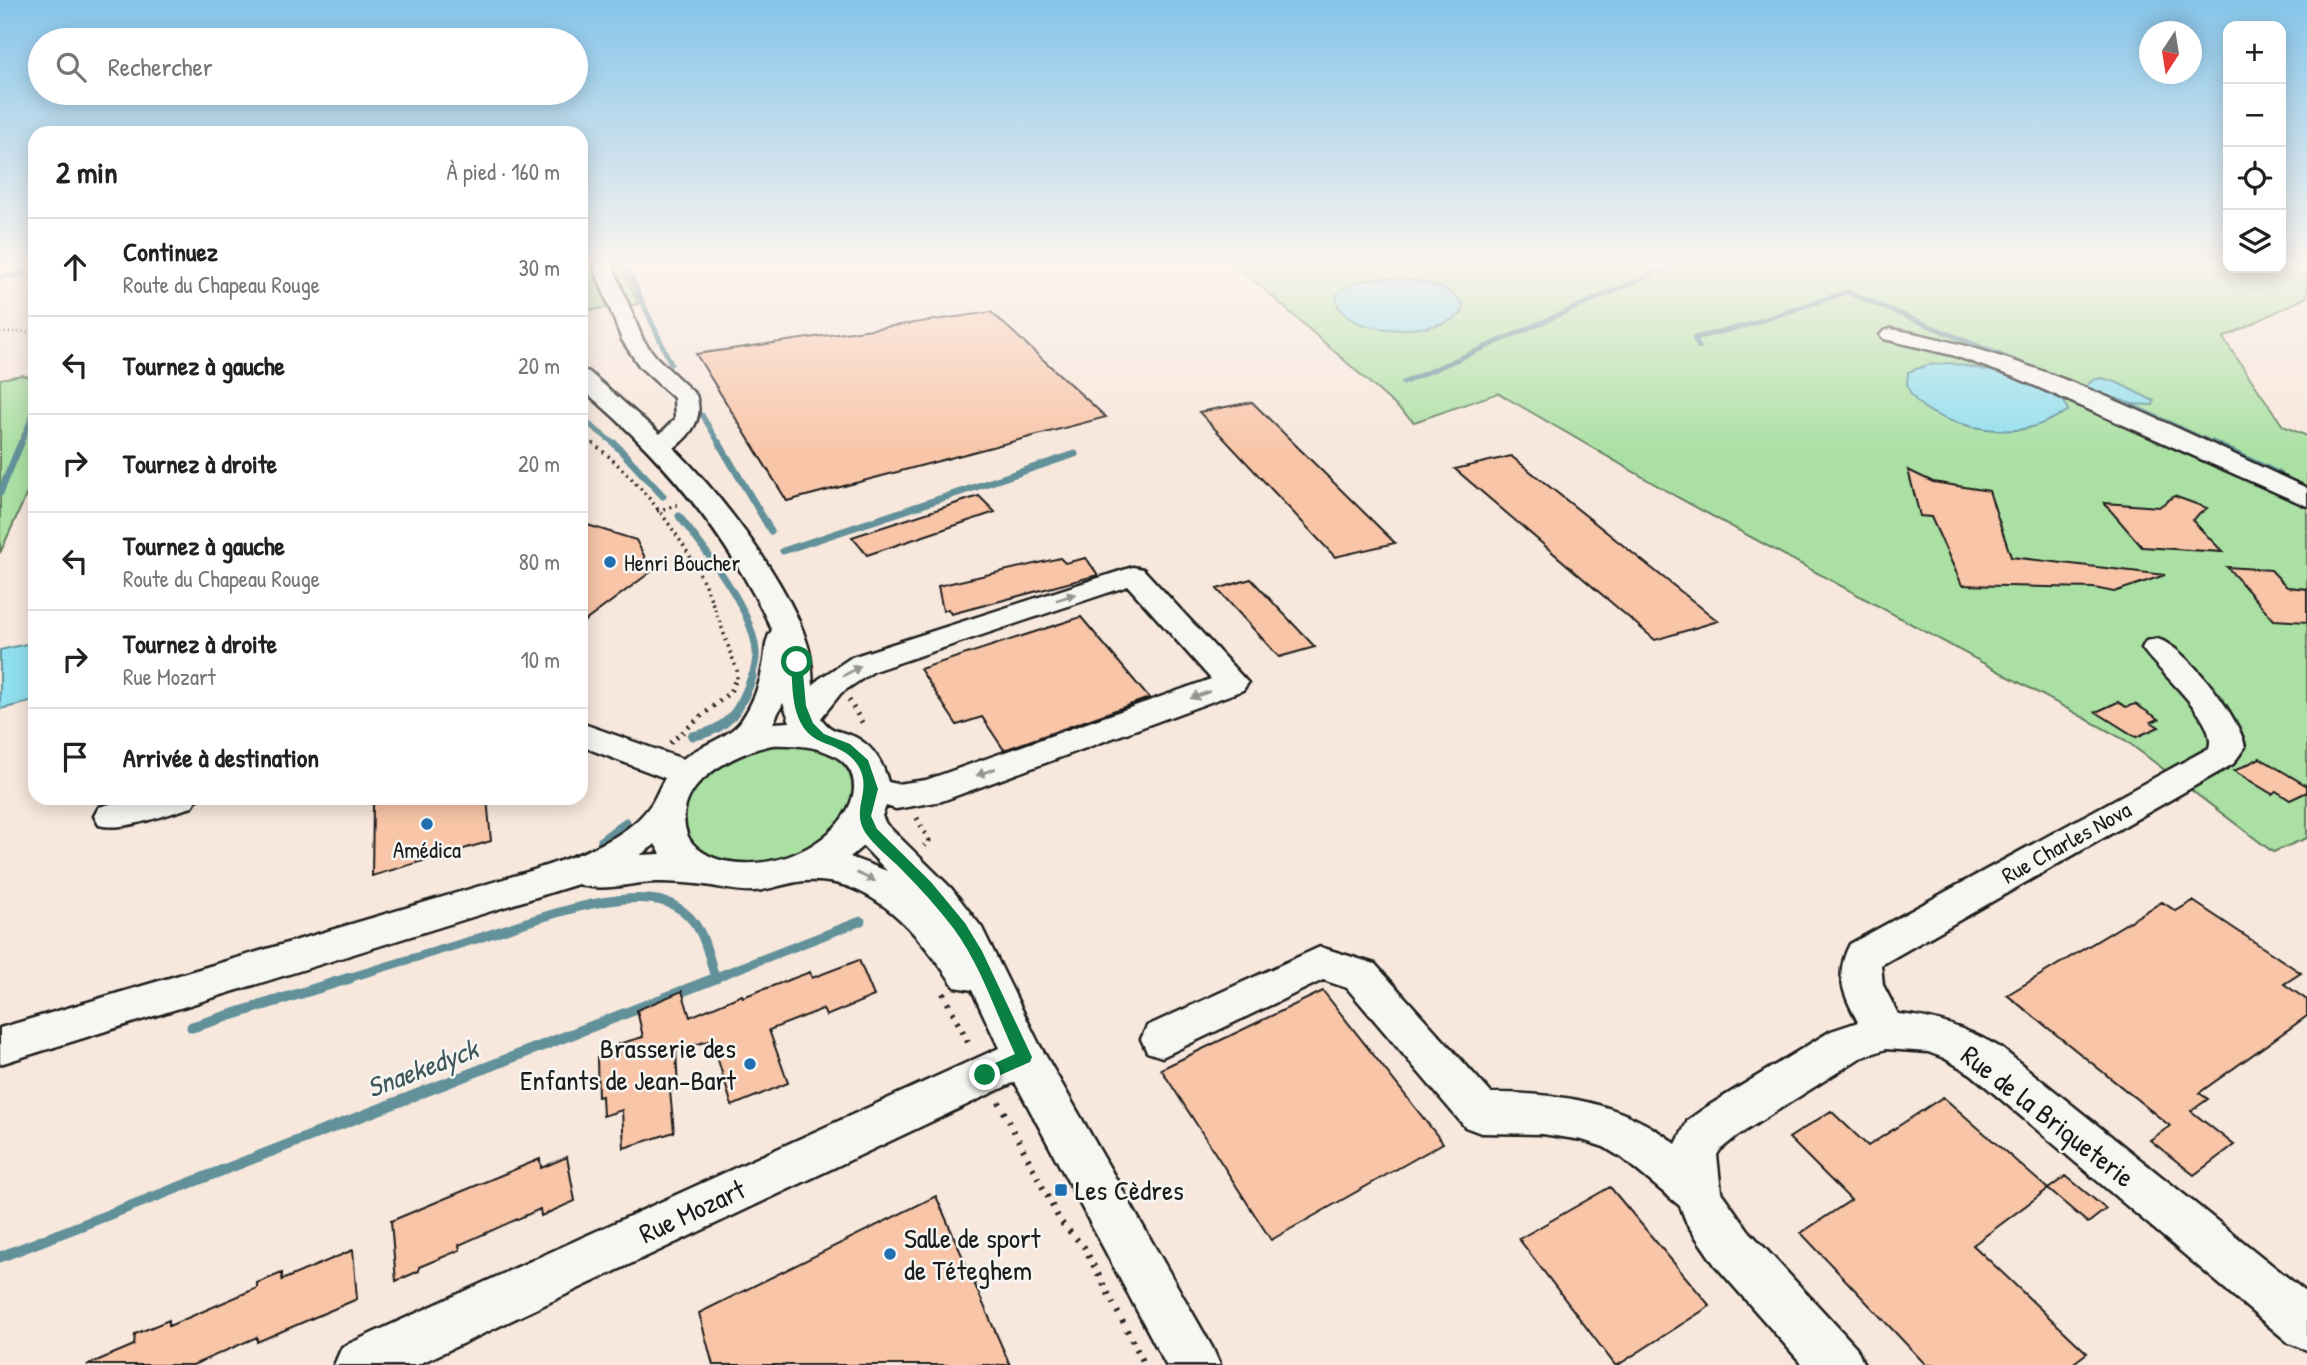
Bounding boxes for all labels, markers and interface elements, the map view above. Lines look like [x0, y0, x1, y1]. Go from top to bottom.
north arrow [2139, 21, 2202, 84]
map controls [2223, 21, 2286, 273]
button: + [2223, 21, 2286, 84]
search box [28, 28, 588, 105]
icon: search [52, 48, 90, 86]
text: Rechercher [108, 49, 213, 84]
button: − [2223, 84, 2286, 147]
button: locate [2223, 147, 2286, 210]
text: 2 min [56, 152, 118, 192]
text: À pied · 160 m [446, 156, 560, 187]
button: layers [2223, 210, 2286, 273]
text: Continuez [123, 234, 218, 269]
icon: ahead [56, 248, 94, 286]
text: 30 m [518, 252, 560, 283]
text: Route du Chapeau Rouge [123, 269, 320, 300]
icon: left [56, 346, 94, 384]
text: Tournez à gauche [123, 348, 285, 383]
text: 20 m [518, 350, 560, 381]
icon: right [56, 444, 94, 482]
text: Tournez à droite [123, 446, 277, 481]
text: 20 m [518, 448, 560, 479]
text: Tournez à gauche [123, 528, 285, 563]
icon: left [56, 542, 94, 580]
text: 80 m [519, 546, 560, 577]
place label: Henri Boucher [624, 547, 740, 578]
marker: Henri Boucher [602, 554, 618, 570]
text: Route du Chapeau Rouge [123, 563, 320, 594]
one-way arrow [1056, 591, 1077, 602]
text: Tournez à droite [123, 626, 277, 661]
icon: right [56, 640, 94, 678]
text: 10 m [520, 644, 560, 675]
route start [781, 646, 812, 677]
text: Rue Mozart [123, 661, 216, 692]
one-way arrow [842, 664, 861, 677]
one-way arrow [1189, 690, 1210, 701]
icon: arrive [56, 738, 94, 776]
text: Arrivée à destination [123, 740, 319, 775]
one-way arrow [975, 767, 996, 778]
street label: Rue Charles Nova [1996, 794, 2136, 890]
marker: Amédica [419, 816, 435, 832]
place label: Amédica [393, 834, 461, 865]
one-way arrow [855, 872, 876, 883]
water label: Snaekedyck [361, 1029, 485, 1106]
place label: Brasserie des Enfants de Jean-Bart [520, 1029, 736, 1099]
street label: Rue de la Briqueterie [1953, 1036, 2143, 1196]
marker: Brasserie des Enfants de Jean-Bart [742, 1056, 758, 1072]
route end [969, 1059, 1000, 1090]
street label: Rue Mozart [633, 1170, 751, 1252]
place label: Les Cèdres [1075, 1171, 1184, 1209]
marker: Les Cèdres [1053, 1182, 1069, 1198]
place label: Salle de sport de Téteghem [904, 1219, 1041, 1289]
marker: Salle de sport de Téteghem [882, 1246, 898, 1262]

